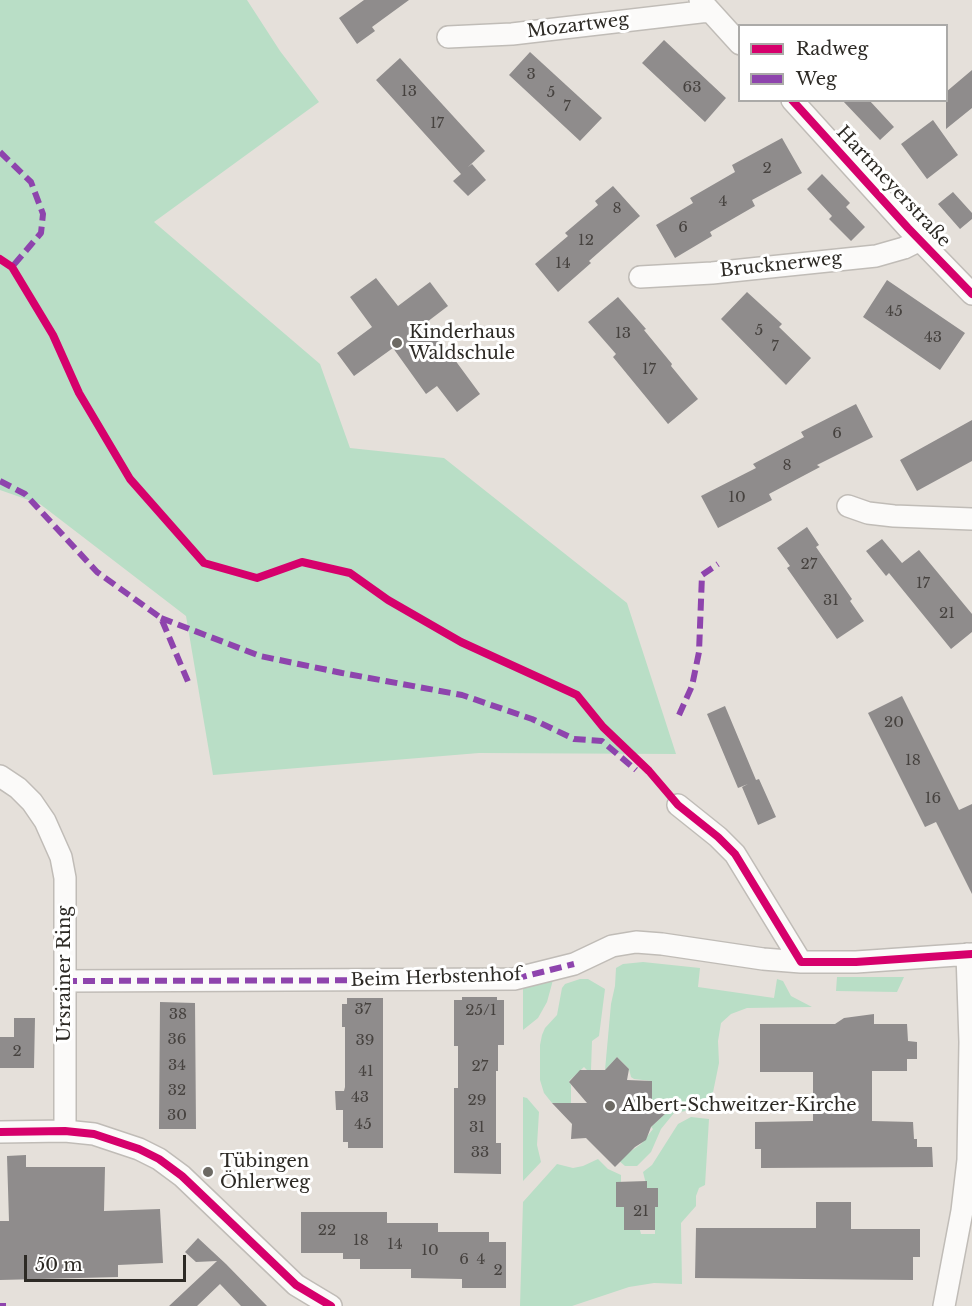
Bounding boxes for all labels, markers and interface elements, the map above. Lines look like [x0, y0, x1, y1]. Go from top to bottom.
street label: Mozartweg [526, 9, 630, 43]
legend [738, 24, 948, 102]
text: Radweg [796, 38, 868, 60]
house number: 3 [526, 66, 536, 84]
text: Weg [796, 68, 837, 90]
house number: 63 [683, 79, 701, 97]
house number: 13 [401, 83, 417, 101]
house number: 5 [547, 84, 555, 102]
house number: 7 [563, 98, 571, 116]
house number: 17 [430, 115, 444, 133]
street label: Hartmeyerstraße [831, 122, 955, 252]
house number: 2 [762, 160, 772, 178]
house number: 4 [719, 193, 727, 211]
house number: 8 [612, 200, 622, 218]
house number: 6 [678, 219, 688, 237]
house number: 12 [578, 232, 594, 250]
street label: Brucknerweg [719, 248, 843, 282]
house number: 14 [555, 255, 571, 273]
house number: 45 [885, 303, 903, 321]
place label: Kinderhaus Waldschule [409, 322, 515, 364]
house number: 5 [755, 322, 763, 340]
house number: 13 [615, 325, 631, 343]
house number: 43 [924, 329, 942, 347]
marker: Kinderhaus Waldschule [390, 336, 404, 350]
house number: 7 [771, 338, 779, 356]
house number: 17 [642, 361, 656, 379]
house number: 6 [832, 425, 842, 443]
house number: 8 [782, 457, 792, 475]
house number: 10 [728, 489, 746, 507]
house number: 27 [801, 556, 817, 574]
house number: 17 [916, 575, 930, 593]
house number: 31 [823, 592, 839, 610]
house number: 21 [939, 605, 955, 623]
house number: 20 [884, 714, 904, 732]
house number: 18 [905, 752, 921, 770]
house number: 16 [925, 790, 941, 808]
street label: Ursrainer Ring [54, 906, 76, 1042]
street label: Beim Herbstenhof [350, 964, 522, 992]
house number: 37 [355, 1001, 371, 1019]
house number: 25/1 [465, 1002, 497, 1020]
house number: 38 [169, 1006, 187, 1024]
house number: 36 [168, 1031, 186, 1049]
house number: 39 [356, 1032, 374, 1050]
house number: 2 [12, 1043, 22, 1061]
house number: 34 [168, 1057, 186, 1075]
house number: 27 [472, 1058, 488, 1076]
house number: 41 [358, 1063, 374, 1081]
house number: 32 [168, 1082, 186, 1100]
house number: 43 [351, 1089, 369, 1107]
house number: 29 [468, 1092, 486, 1110]
place label: Albert-Schweitzer-Kirche [622, 1095, 856, 1117]
marker: Albert-Schweitzer-Kirche [603, 1099, 617, 1113]
house number: 30 [167, 1107, 187, 1125]
house number: 45 [354, 1116, 372, 1134]
house number: 31 [469, 1119, 485, 1137]
house number: 33 [471, 1144, 489, 1162]
place label: Tübingen Öhlerweg [220, 1151, 310, 1194]
marker: Tübingen Öhlerweg [201, 1165, 215, 1179]
house number: 21 [633, 1203, 649, 1221]
house number: 22 [318, 1222, 336, 1240]
house number: 18 [353, 1232, 369, 1250]
house number: 14 [387, 1236, 403, 1254]
house number: 10 [421, 1242, 439, 1260]
scale bar [27, 1243, 189, 1281]
house number: 6 [459, 1251, 469, 1269]
house number: 4 [477, 1251, 485, 1269]
text: 50 m [35, 1254, 83, 1276]
house number: 2 [493, 1262, 503, 1280]

